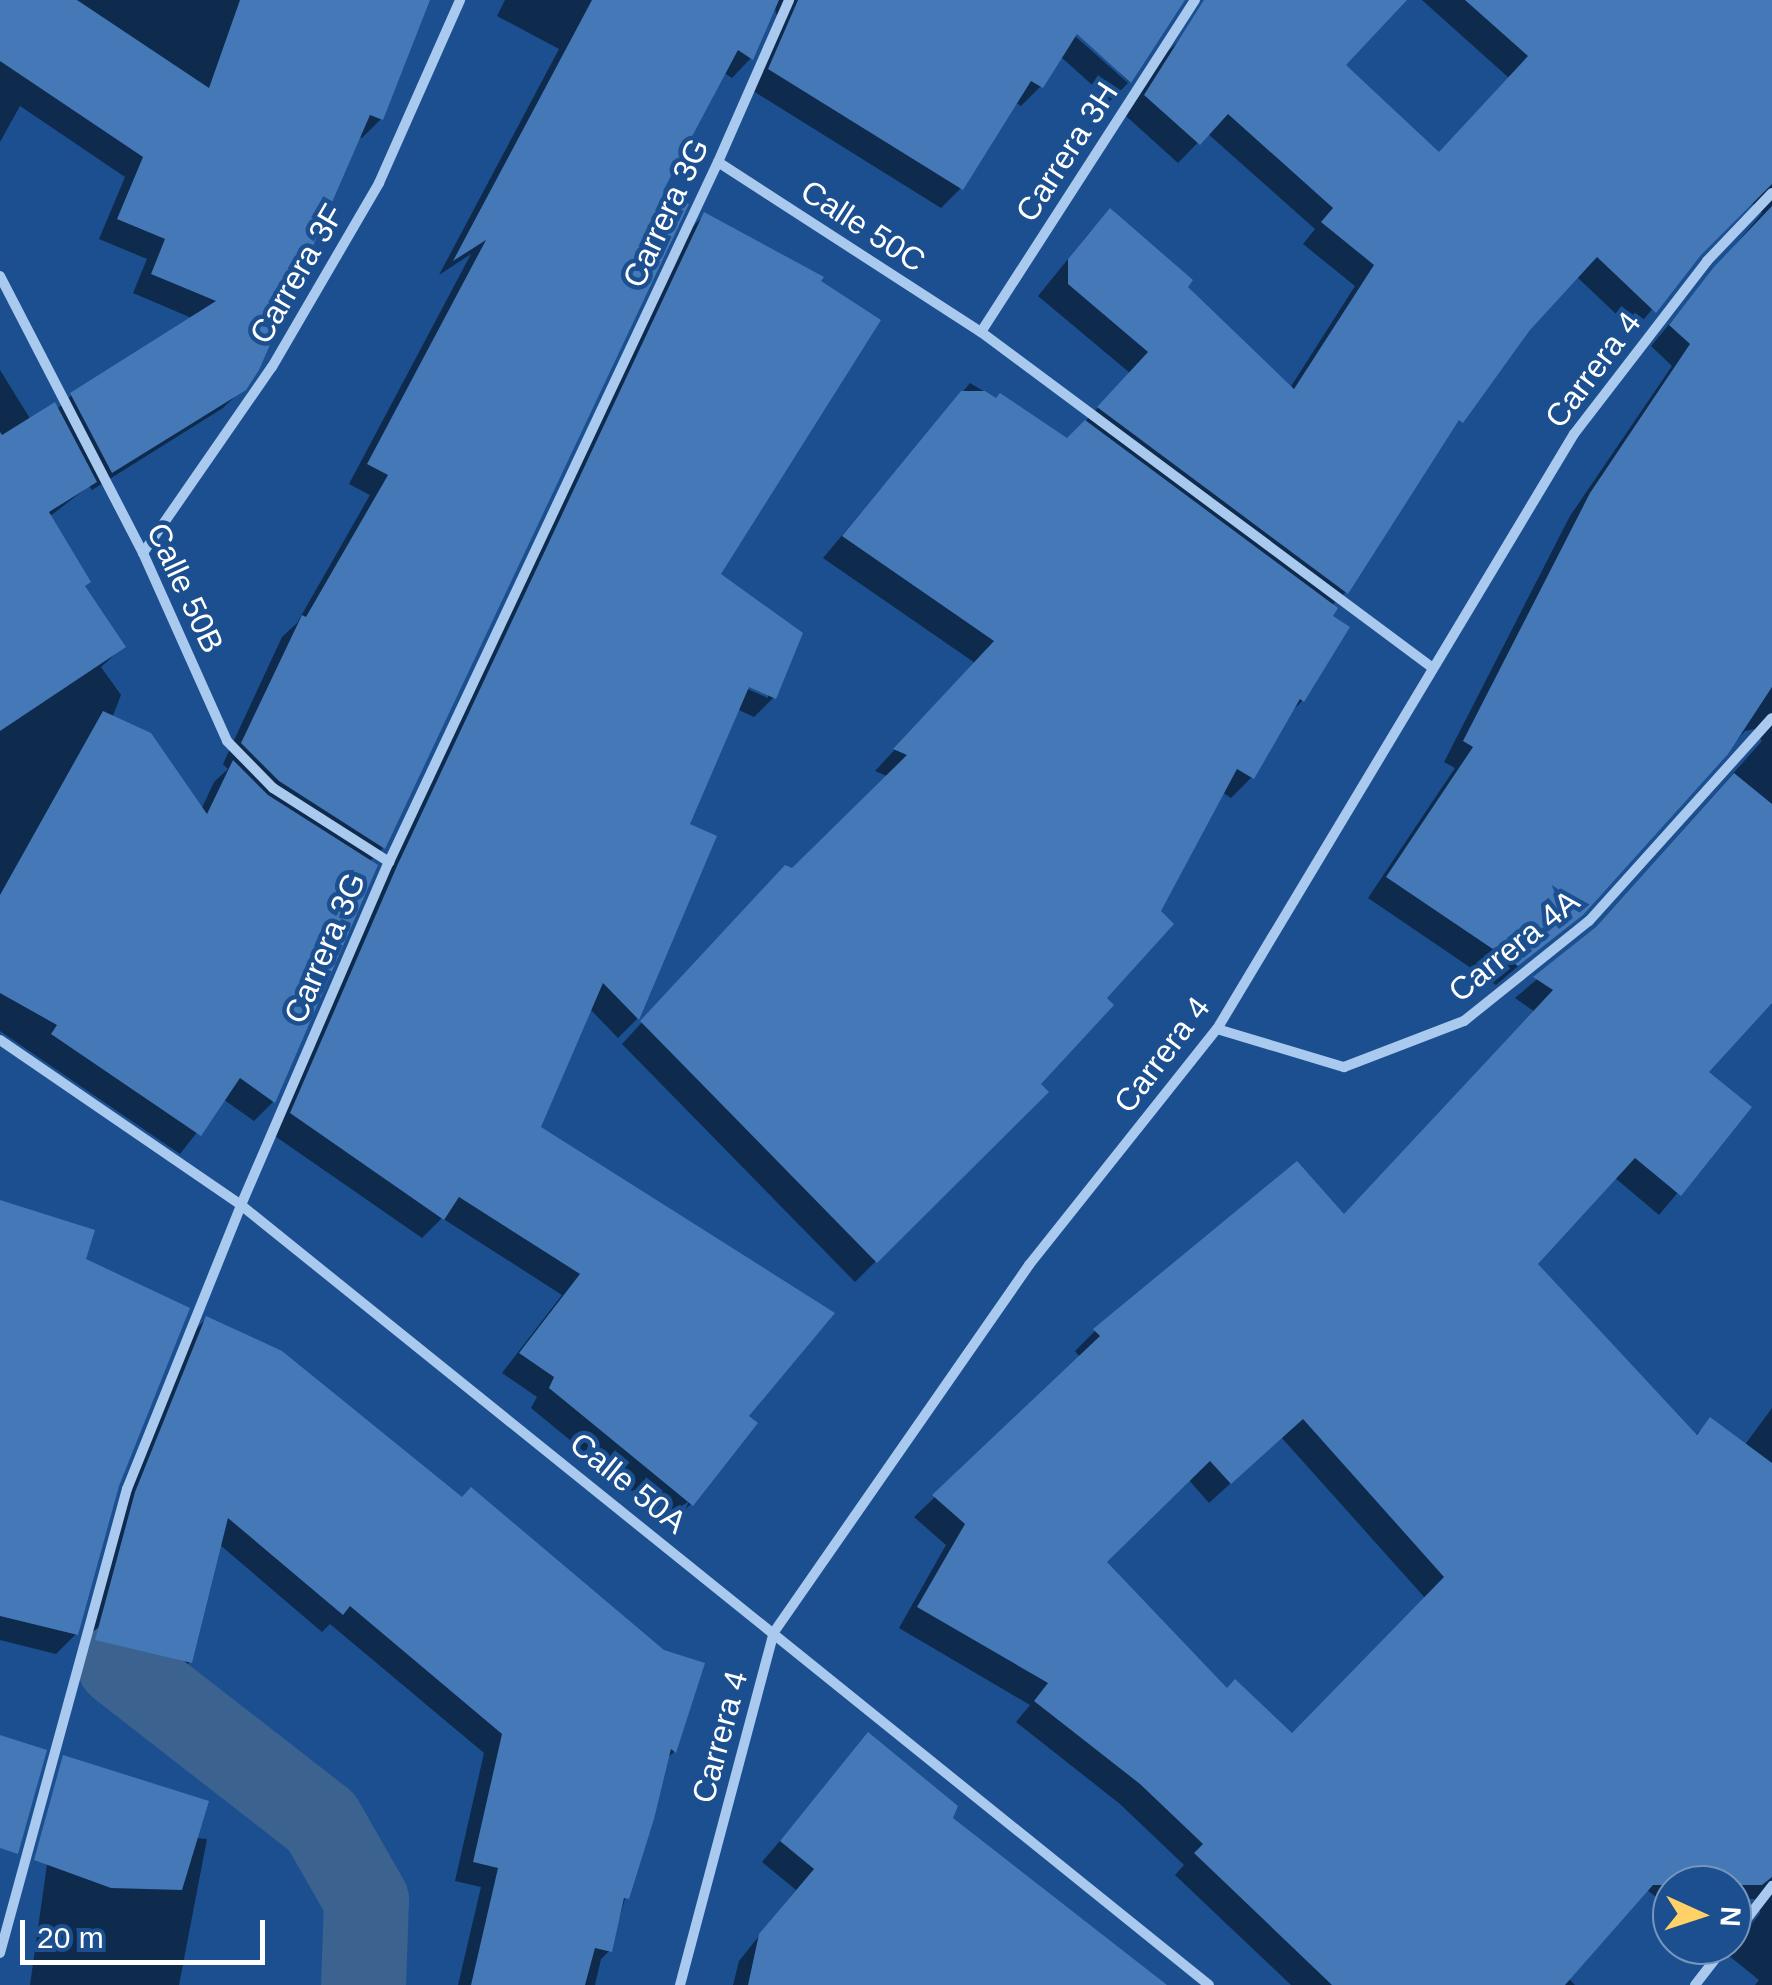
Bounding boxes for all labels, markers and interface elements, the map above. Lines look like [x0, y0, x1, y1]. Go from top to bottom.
street label: Carrera 3H [1008, 75, 1126, 229]
street label: Carrera 3G [615, 132, 717, 294]
street label: Calle 50C [794, 172, 932, 280]
street label: Carrera 3F [242, 197, 352, 351]
street label: Carrera 4 [1537, 304, 1649, 436]
street label: Calle 50B [138, 517, 232, 659]
street label: Carrera 3G [276, 867, 374, 1029]
street label: Carrera 4A [1441, 882, 1587, 1010]
street label: Carrera 4 [1106, 989, 1218, 1121]
street label: Calle 50A [562, 1424, 694, 1542]
street label: Carrera 4 [684, 1667, 756, 1807]
north arrow [1652, 1865, 1752, 1965]
scale bar [25, 1900, 270, 1962]
text: N [1714, 1906, 1746, 1927]
text: 20 m [37, 1921, 104, 1954]

